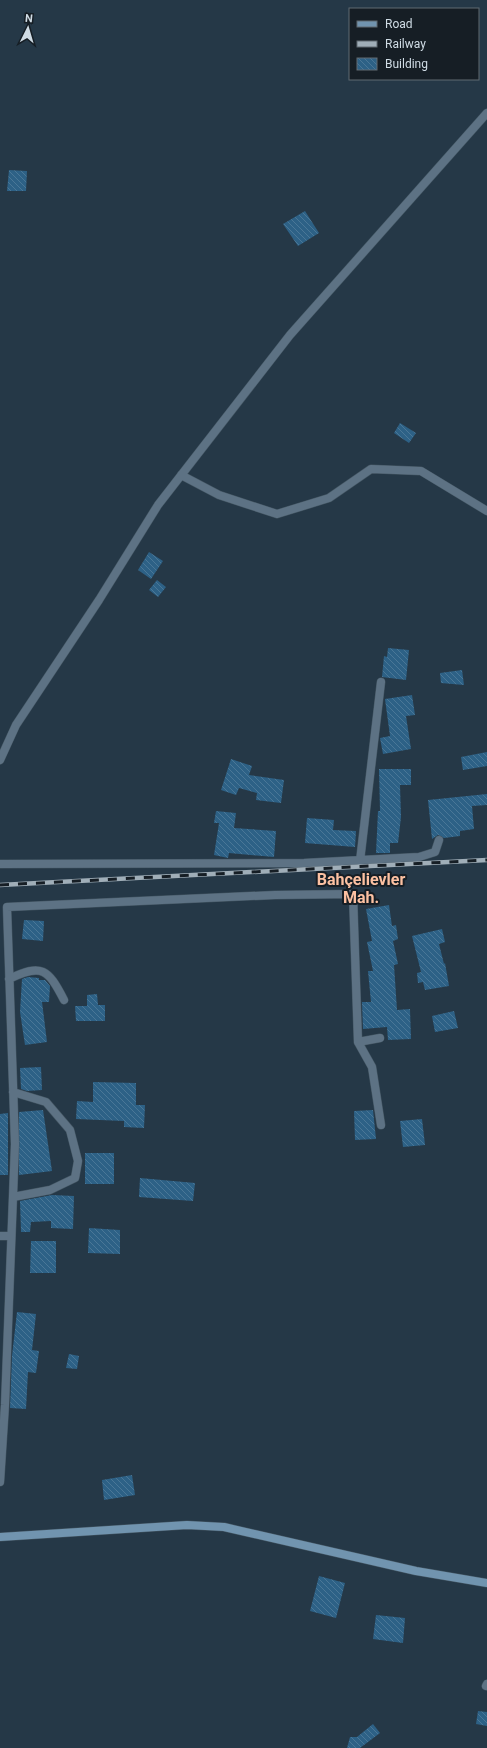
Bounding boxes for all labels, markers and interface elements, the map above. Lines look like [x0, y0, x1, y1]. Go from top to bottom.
north arrow [8, 8, 48, 48]
legend [349, 8, 479, 80]
text: N [24, 12, 33, 25]
text: Road [385, 17, 413, 31]
text: Railway [385, 37, 426, 51]
text: Building [385, 57, 428, 71]
district label: Bahçelievler Mah. [317, 870, 405, 907]

